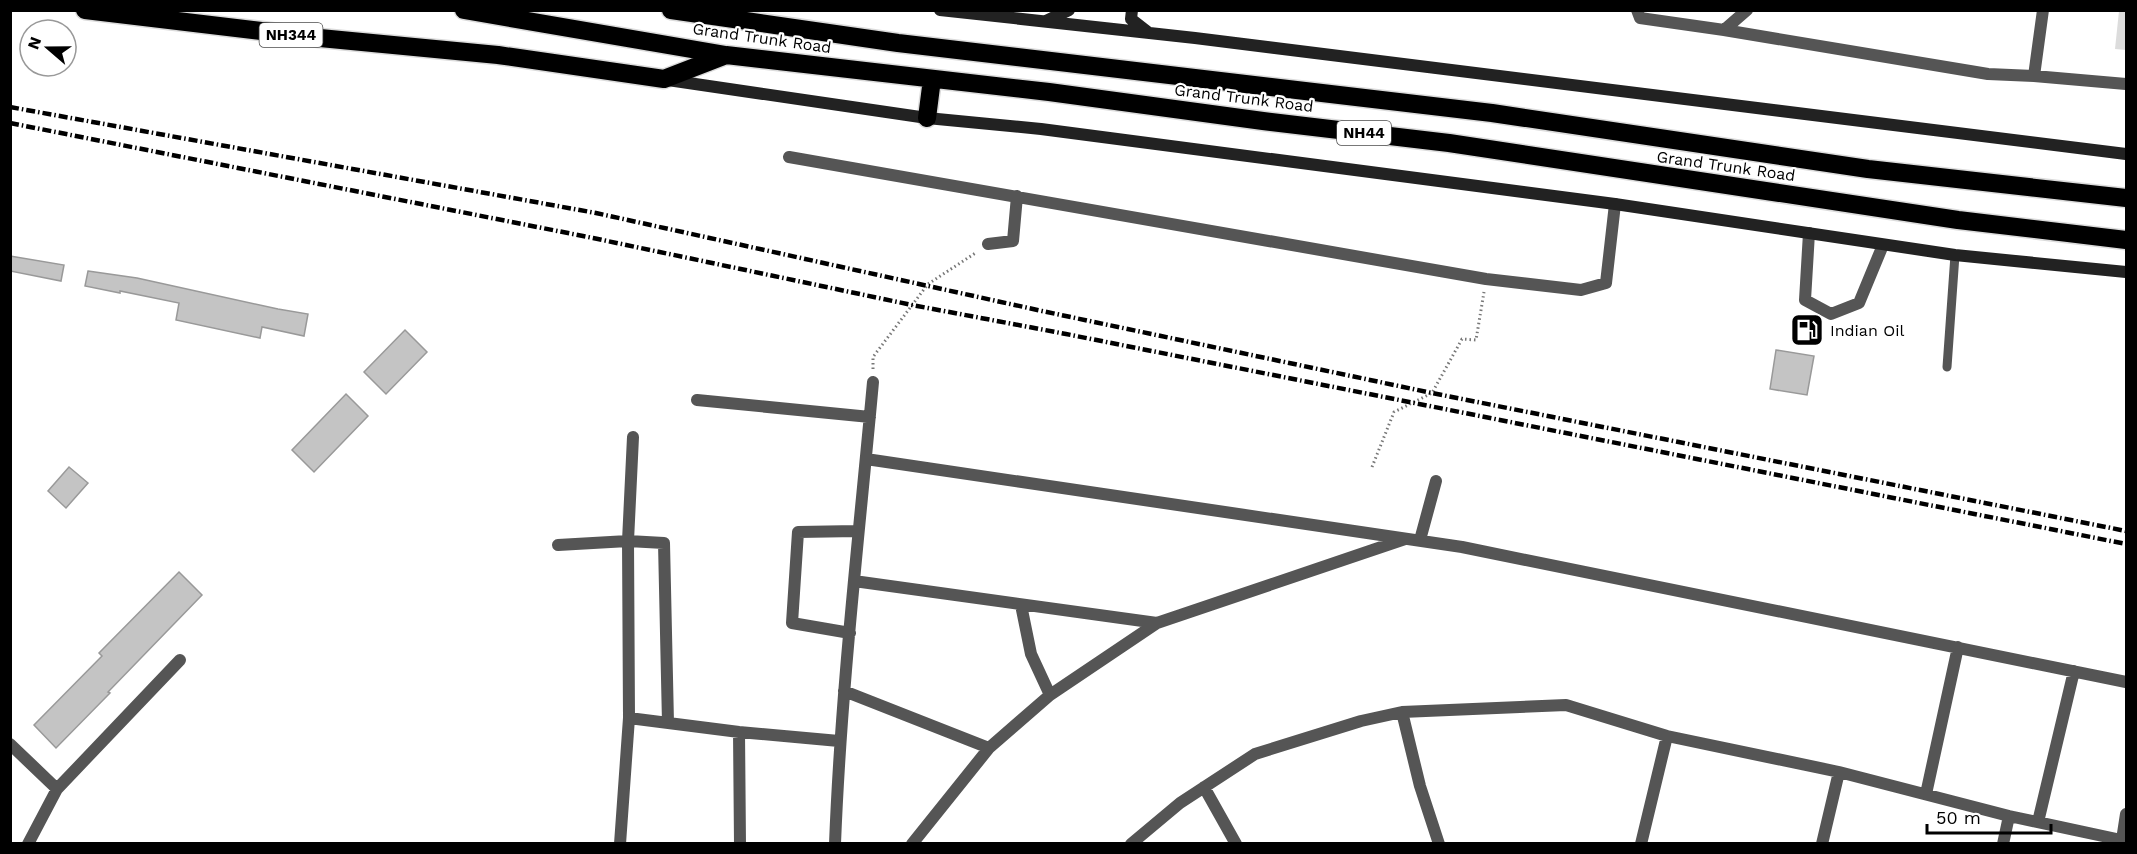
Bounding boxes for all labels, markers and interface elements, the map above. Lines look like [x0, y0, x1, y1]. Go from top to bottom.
north arrow [18, 18, 78, 78]
street label: Grand Trunk Road [691, 19, 833, 57]
road number: NH344 [260, 23, 322, 47]
text: N [23, 34, 45, 52]
street label: Grand Trunk Road [1173, 80, 1315, 116]
road number: NH44 [1337, 121, 1391, 145]
street label: Grand Trunk Road [1655, 147, 1797, 185]
fuel station icon: Indian Oil [1789, 312, 1825, 348]
place label: Indian Oil [1830, 321, 1904, 340]
scale bar [1927, 797, 2052, 835]
text: 50 m [1936, 807, 1981, 828]

